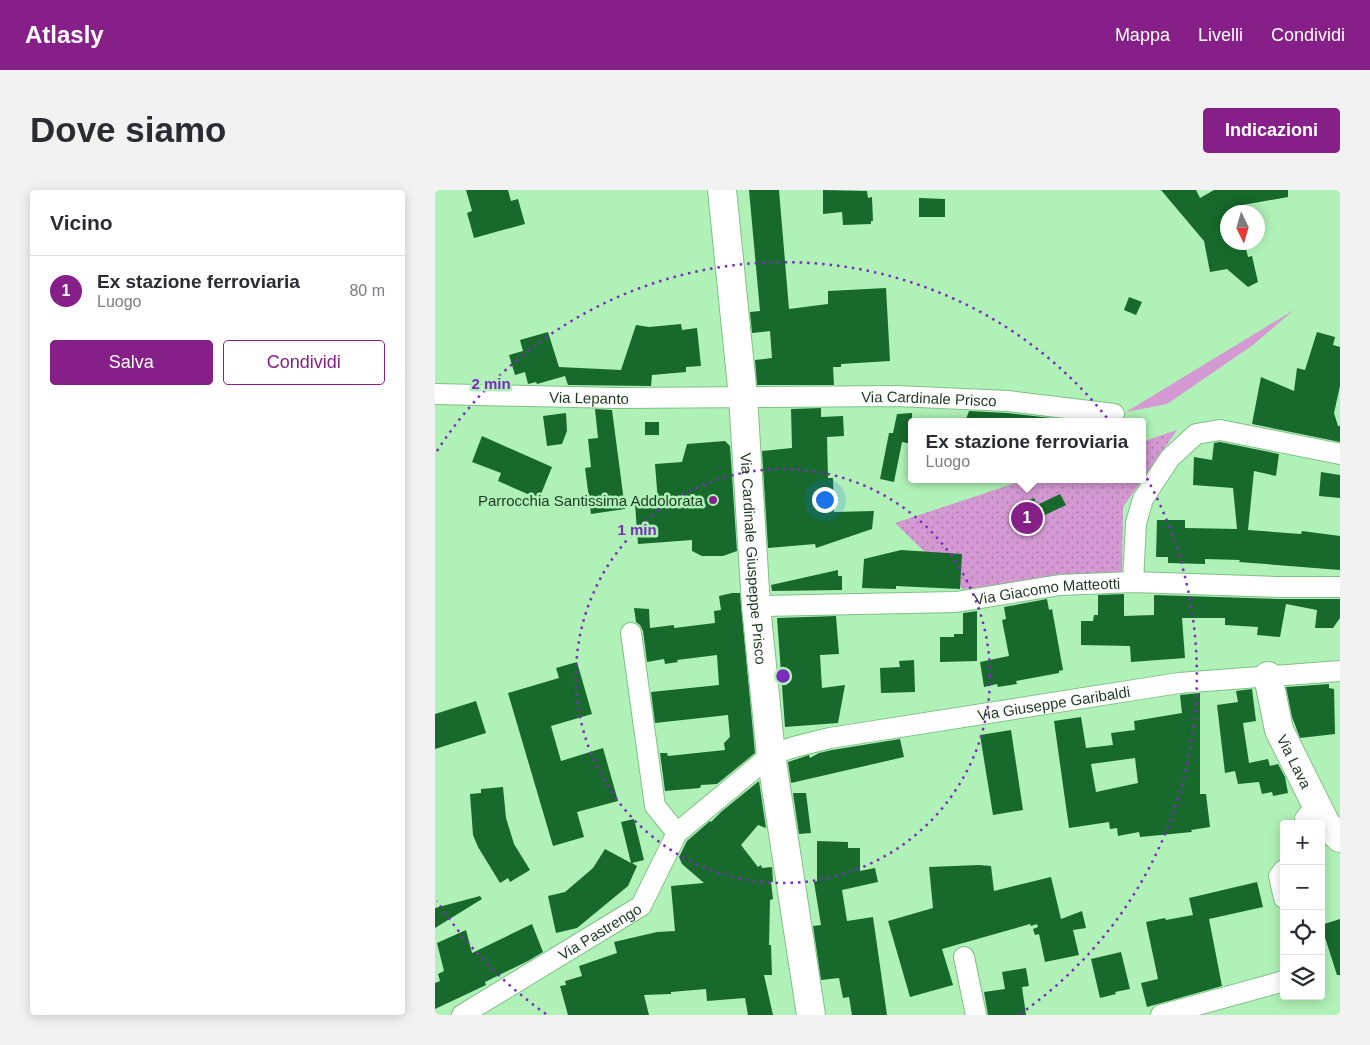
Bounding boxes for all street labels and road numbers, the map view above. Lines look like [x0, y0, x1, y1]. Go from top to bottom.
street label: Via Cardinale Prisco [861, 387, 997, 409]
street label: Via Lepanto [549, 388, 629, 407]
street label: Via Cardinale Giuspeppe Prisco [738, 452, 770, 665]
street label: Via Giacomo Matteotti [973, 574, 1121, 607]
street label: Via Giuseppe Garibaldi [976, 682, 1131, 723]
street label: Via Lava [1274, 731, 1315, 792]
street label: Via Pastrengo [555, 900, 644, 963]

